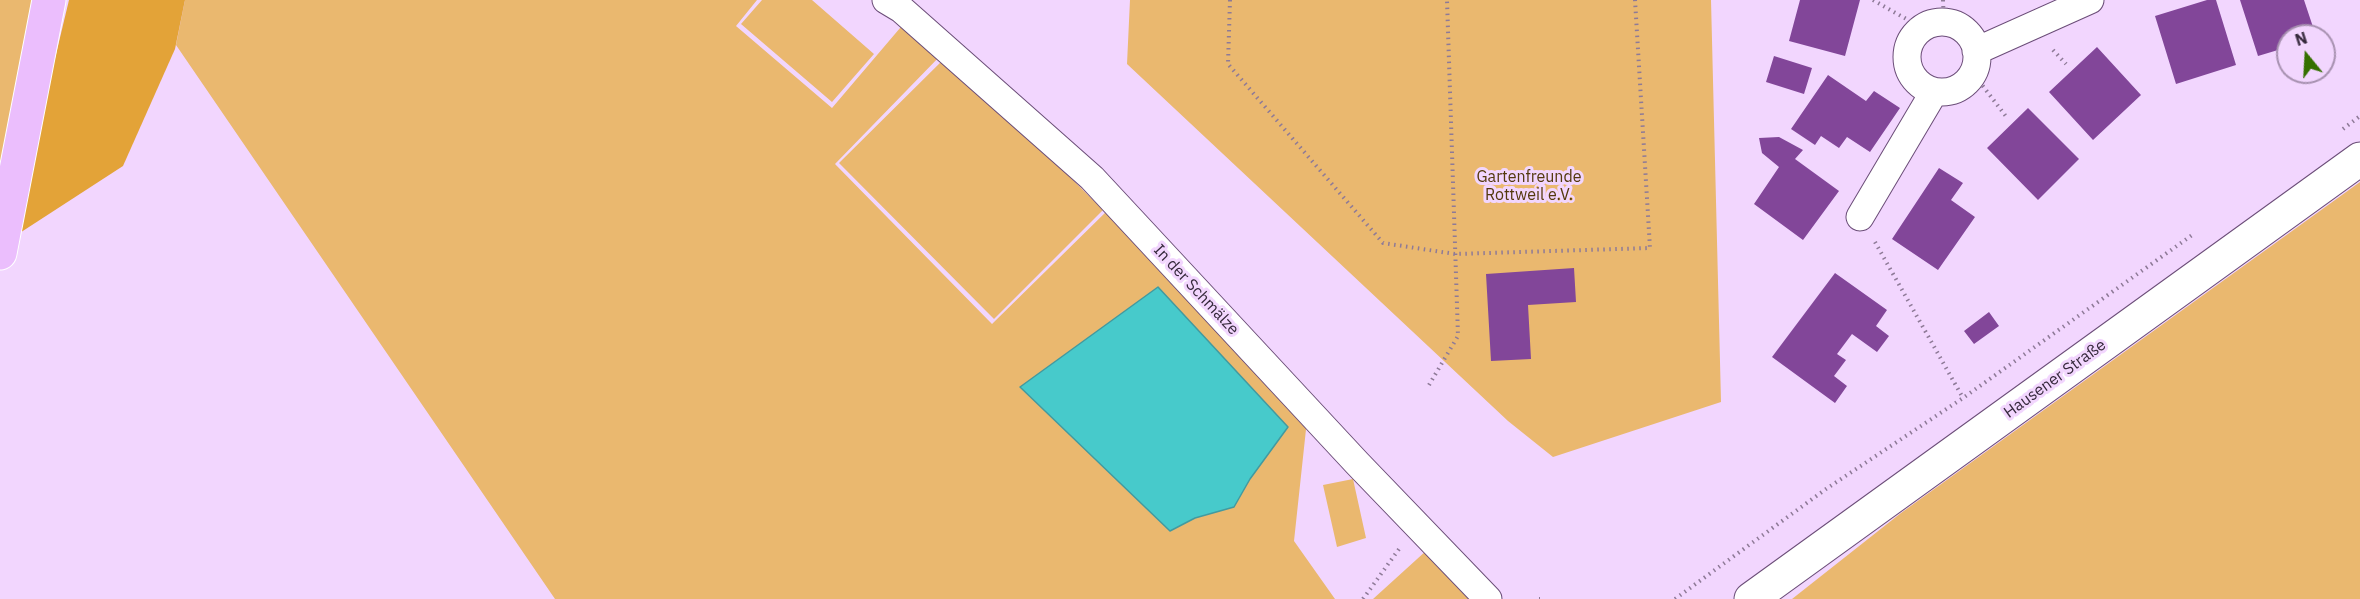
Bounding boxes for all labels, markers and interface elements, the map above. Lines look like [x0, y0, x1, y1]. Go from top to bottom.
north arrow [2276, 24, 2336, 84]
text: N [2292, 27, 2310, 50]
park label: Gartenfreunde Rottweil e.V. [1476, 167, 1582, 205]
street label: In der Schmälze [1149, 241, 1243, 339]
street label: Hausener Straße [2000, 336, 2110, 422]

